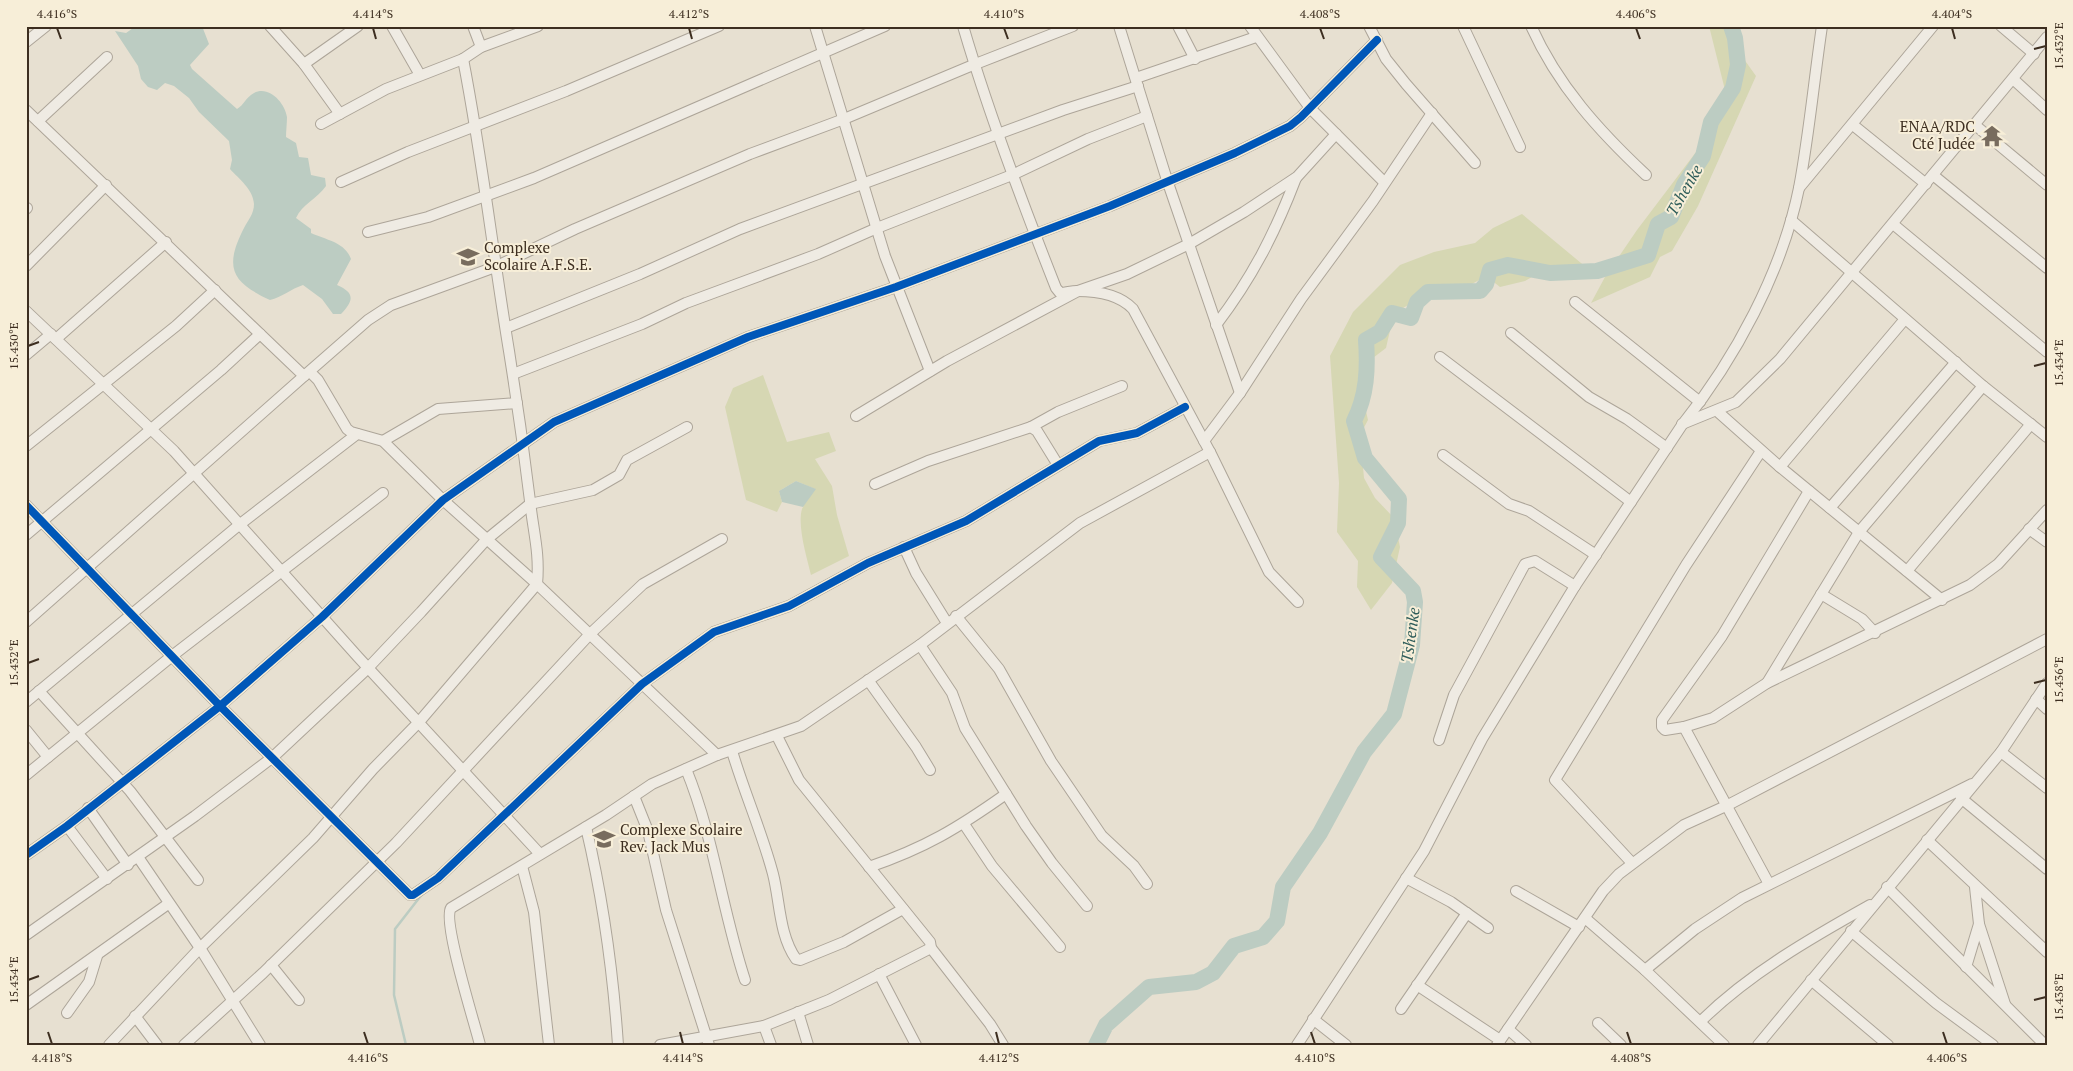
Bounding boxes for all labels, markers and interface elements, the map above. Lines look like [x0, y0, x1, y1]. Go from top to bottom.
text: 4.416°S [37, 6, 77, 21]
text: 4.414°S [353, 6, 393, 21]
text: 4.412°S [669, 6, 709, 21]
text: 4.410°S [984, 6, 1024, 21]
text: 4.408°S [1300, 6, 1340, 21]
text: 4.406°S [1616, 6, 1656, 21]
text: 4.404°S [1932, 6, 1972, 21]
text: 15.432°E [2051, 22, 2066, 70]
place label: ENAA/RDC Cté Judée [1900, 116, 1975, 153]
temple icon: ENAA/RDC Cté Judée [1979, 123, 2005, 149]
water label: Tshenke [1661, 160, 1707, 220]
place label: Complexe Scolaire A.F.S.E. [484, 237, 592, 274]
school or university icon: Complexe Scolaire A.F.S.E. [455, 244, 481, 270]
text: 15.430°E [6, 322, 21, 370]
text: 15.434°E [2051, 339, 2066, 387]
water label: Tshenke [1395, 606, 1425, 664]
text: 15.432°E [6, 639, 21, 687]
text: 15.436°E [2051, 656, 2066, 704]
place label: Complexe Scolaire Rev. Jack Mus [620, 819, 743, 856]
school or university icon: Complexe Scolaire Rev. Jack Mus [591, 826, 617, 852]
text: 15.434°E [6, 956, 21, 1004]
text: 15.438°E [2051, 973, 2066, 1021]
text: 4.418°S [32, 1050, 72, 1065]
text: 4.416°S [348, 1050, 388, 1065]
text: 4.414°S [663, 1050, 703, 1065]
text: 4.412°S [979, 1050, 1019, 1065]
text: 4.410°S [1295, 1050, 1335, 1065]
text: 4.408°S [1611, 1050, 1651, 1065]
text: 4.406°S [1927, 1050, 1967, 1065]

